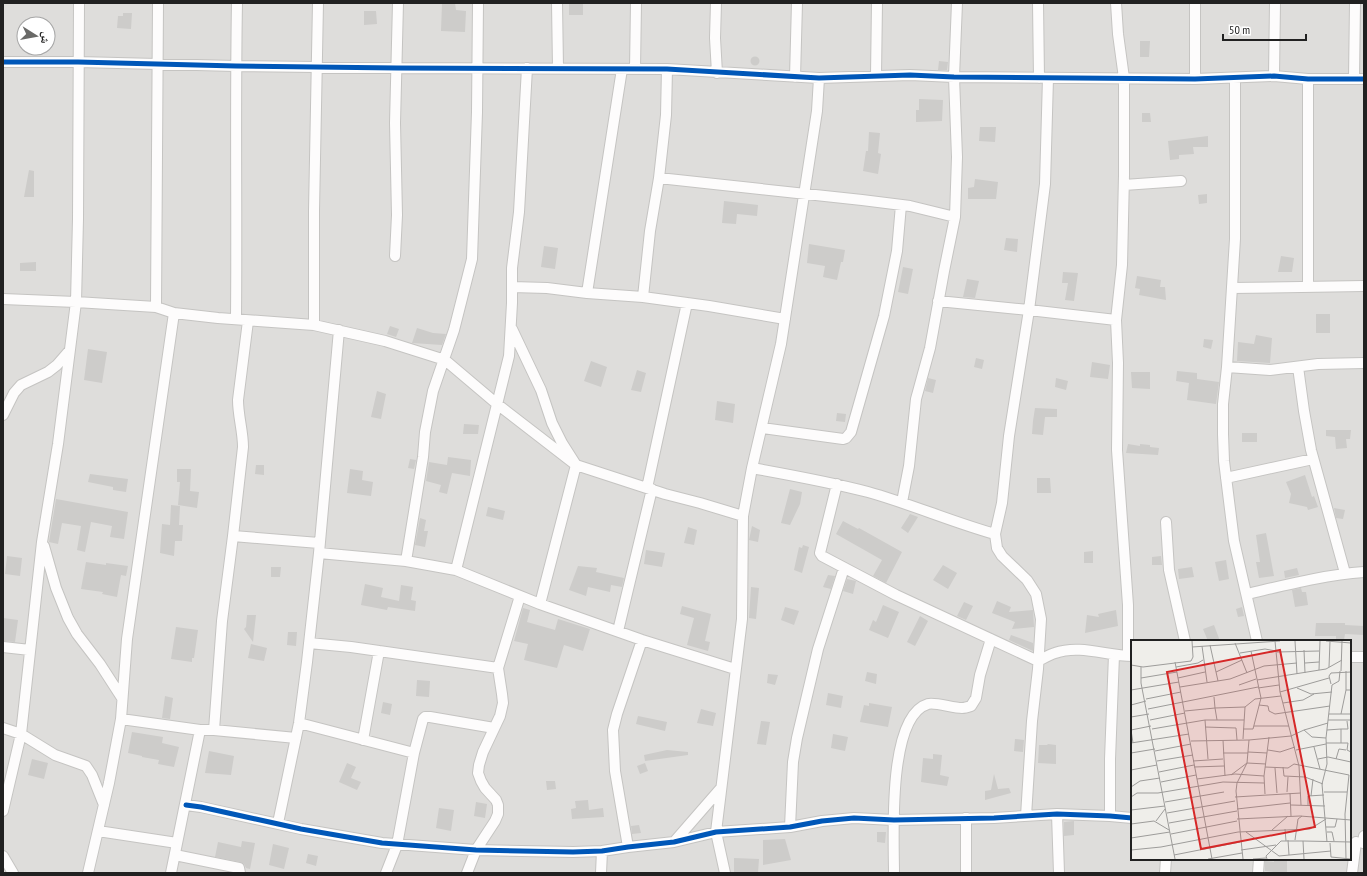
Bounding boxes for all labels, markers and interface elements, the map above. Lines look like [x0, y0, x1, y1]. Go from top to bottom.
north arrow [16, 16, 56, 56]
scale bar [1223, 16, 1306, 42]
text: 50 m [1229, 22, 1250, 37]
text: ش [37, 31, 54, 45]
inset map [1131, 640, 1351, 860]

